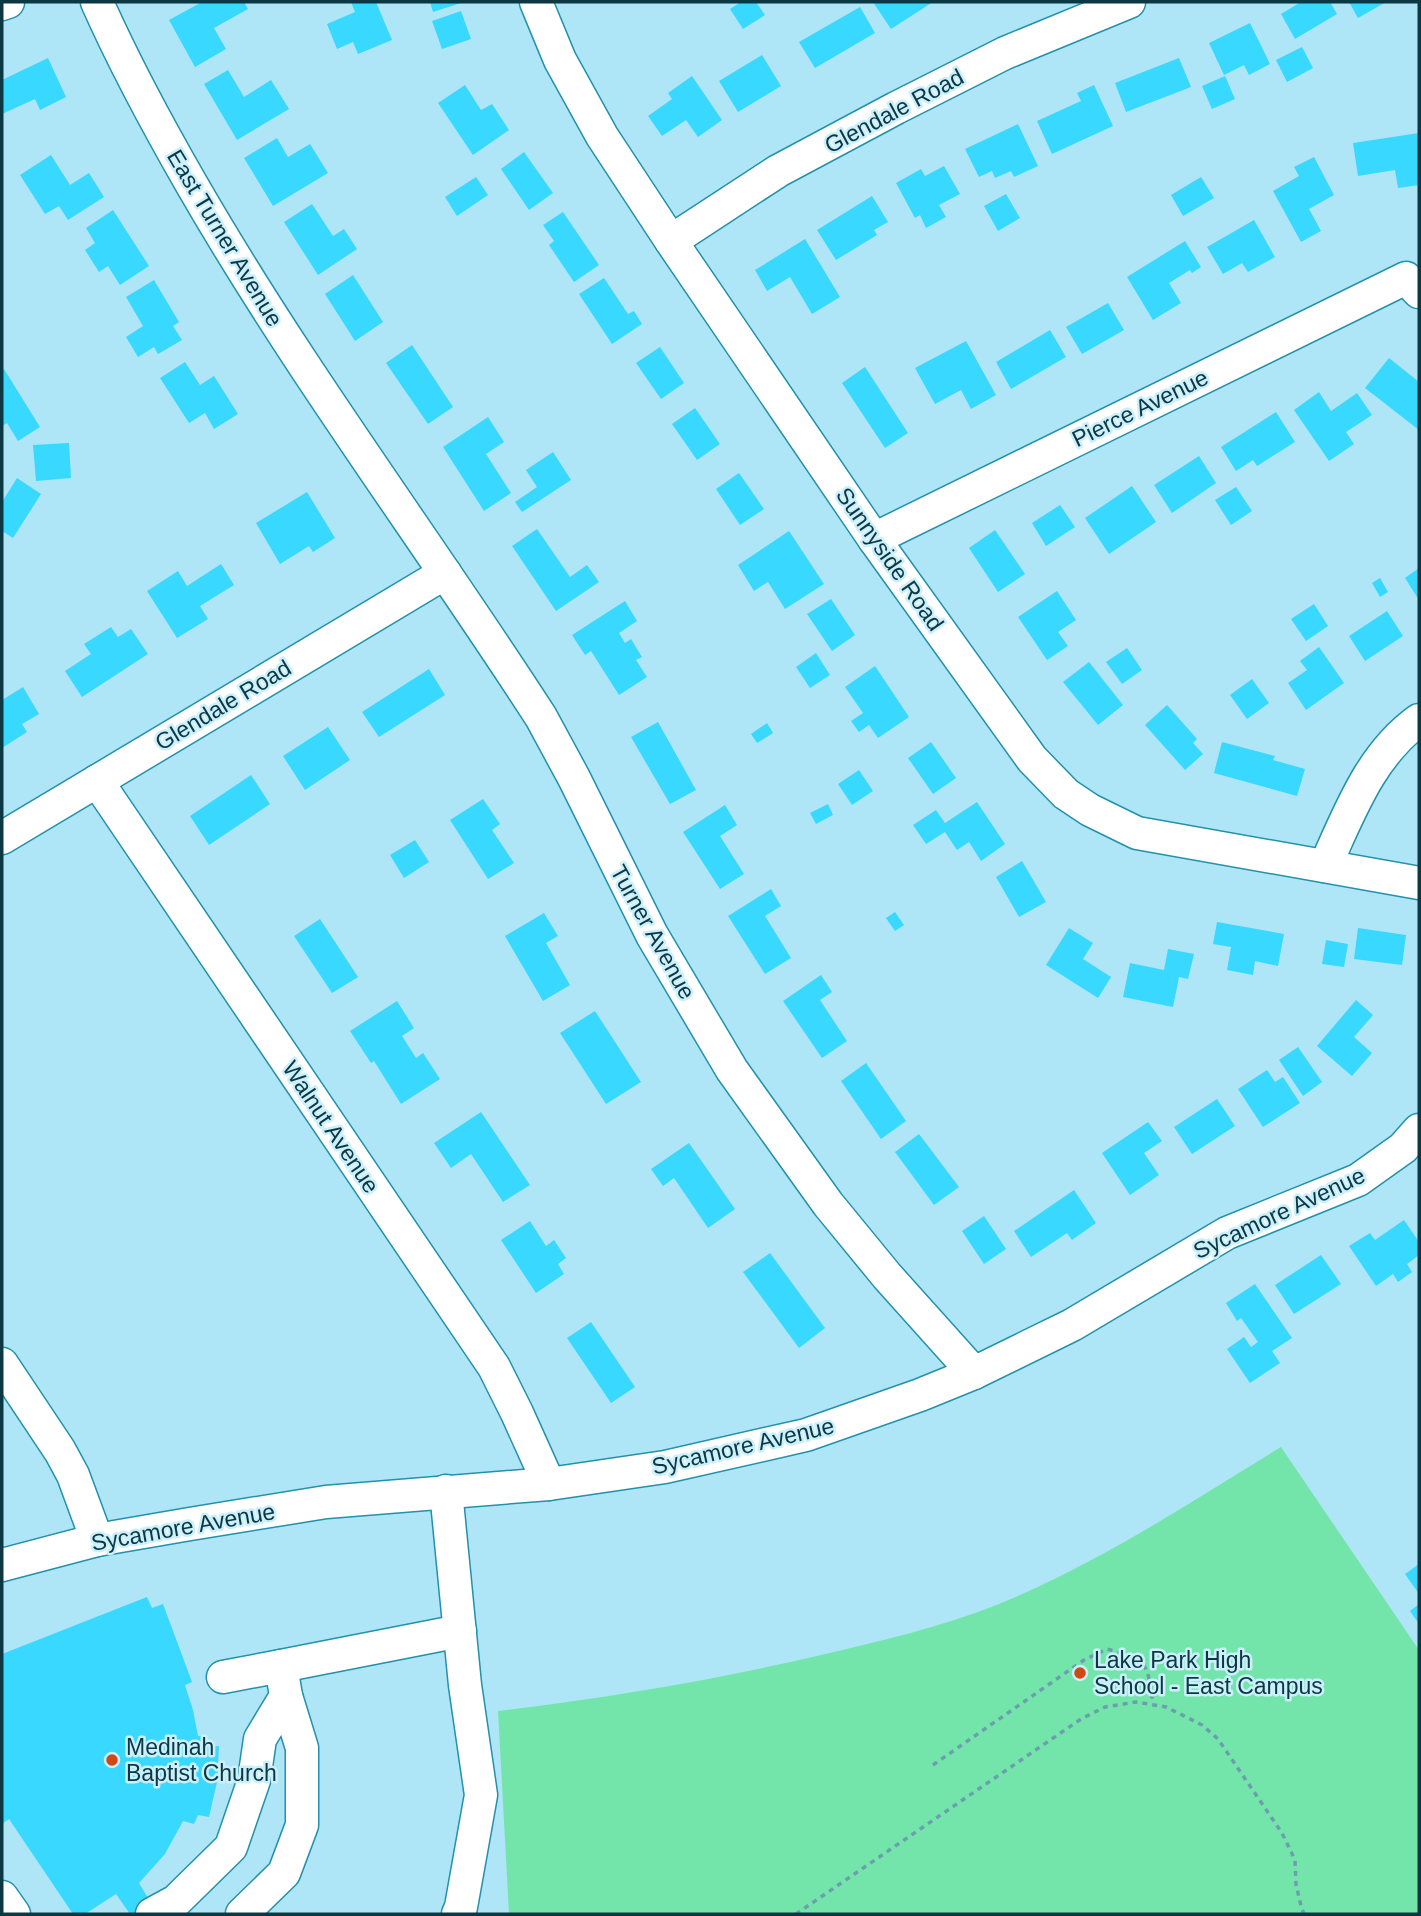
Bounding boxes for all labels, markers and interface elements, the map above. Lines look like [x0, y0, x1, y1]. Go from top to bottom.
street label: Glendale Road [820, 64, 968, 158]
street label: East Turner Avenue [162, 145, 288, 331]
street label: Pierce Avenue [1068, 364, 1212, 452]
street label: Sunnyside Road [831, 482, 949, 636]
street label: Glendale Road [151, 654, 295, 756]
street label: Turner Avenue [605, 860, 701, 1004]
street label: Walnut Avenue [277, 1056, 385, 1198]
street label: Sycamore Avenue [1189, 1162, 1369, 1264]
street label: Sycamore Avenue [649, 1412, 837, 1480]
street label: Sycamore Avenue [89, 1498, 277, 1556]
place label: Lake Park High School - East Campus [1094, 1647, 1323, 1699]
marker: Lake Park High School - East Campus [1072, 1665, 1088, 1681]
place label: Medinah Baptist Church [126, 1734, 277, 1786]
marker: Medinah Baptist Church [104, 1752, 120, 1768]

